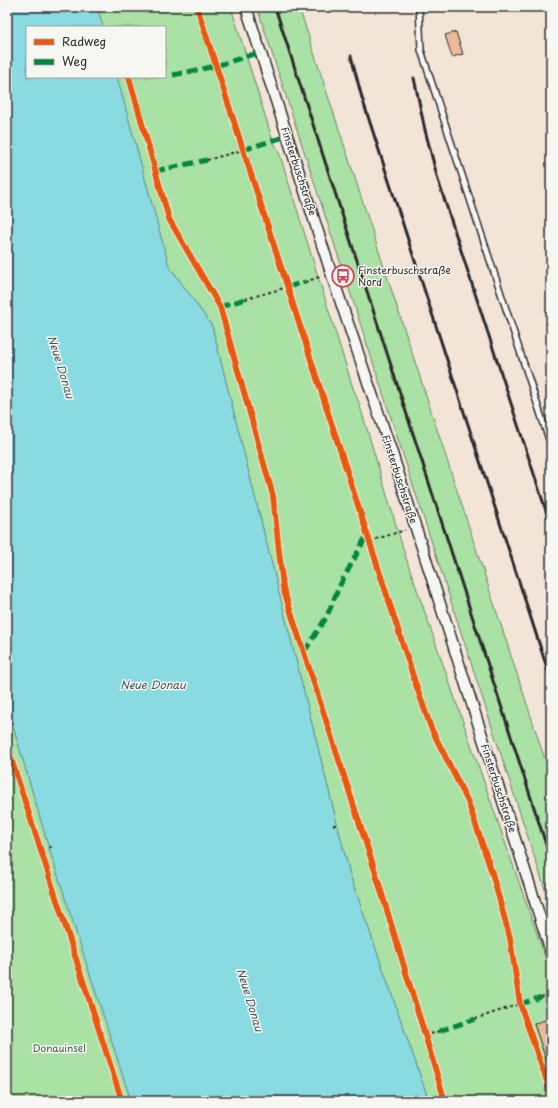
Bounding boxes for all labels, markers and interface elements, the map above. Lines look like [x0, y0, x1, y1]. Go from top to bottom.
legend [26, 26, 166, 78]
text: Radweg [62, 32, 106, 50]
text: Weg [62, 52, 87, 70]
street label: Finsterbuschstraße [278, 124, 321, 217]
place label: Finsterbuschstraße Nord [358, 262, 451, 289]
bus stop icon: Finsterbuschstraße Nord [330, 263, 356, 289]
water label: Neue Donau [44, 333, 80, 402]
street label: Finsterbuschstraße [379, 432, 422, 525]
water label: Neue Donau [120, 676, 187, 693]
street label: Finsterbuschstraße [478, 741, 521, 834]
water label: Neue Donau [233, 966, 269, 1035]
park label: Donauinsel [32, 1040, 86, 1055]

